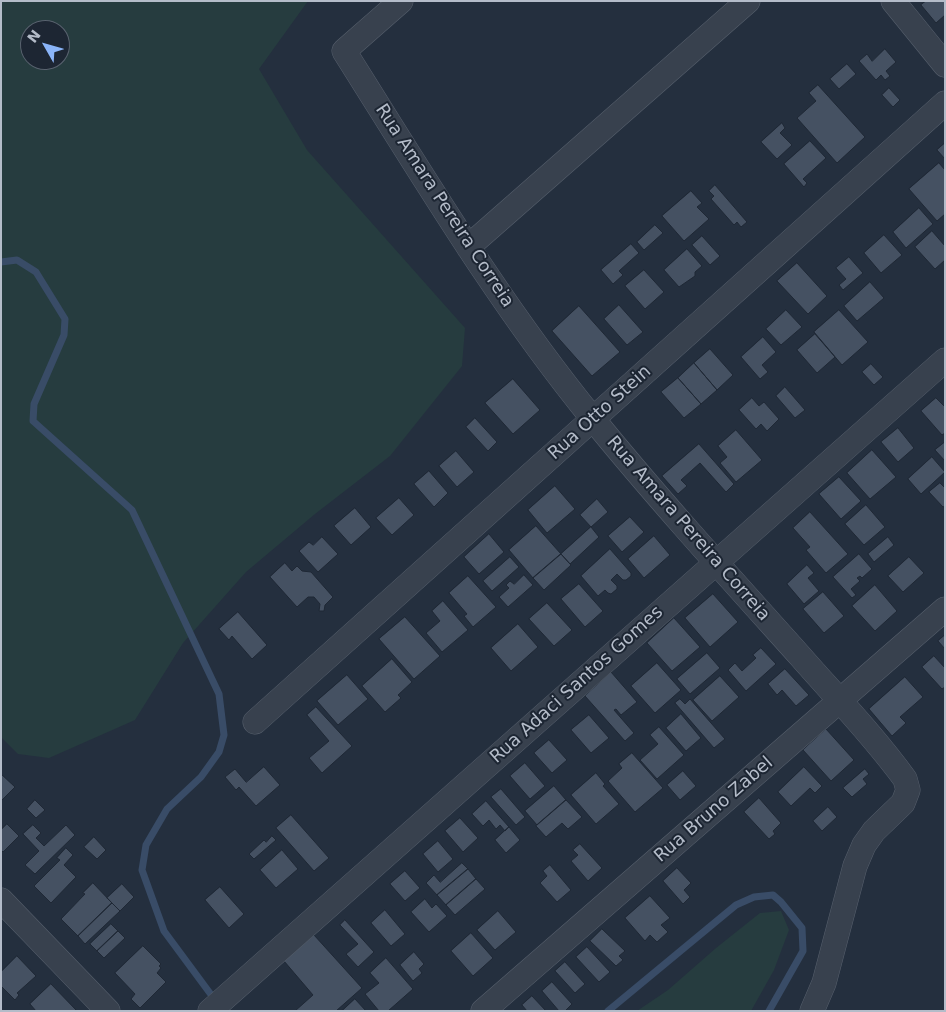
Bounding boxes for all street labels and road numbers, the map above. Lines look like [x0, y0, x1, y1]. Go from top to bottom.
street label: Rua Amara Pereira Correia [370, 100, 518, 312]
street label: Rua Otto Stein [544, 361, 656, 465]
street label: Rua Amara Pereira Correia [602, 432, 774, 626]
street label: Rua Adaci Santos Gomes [486, 602, 668, 768]
street label: Rua Bruno Zabel [650, 753, 778, 867]

